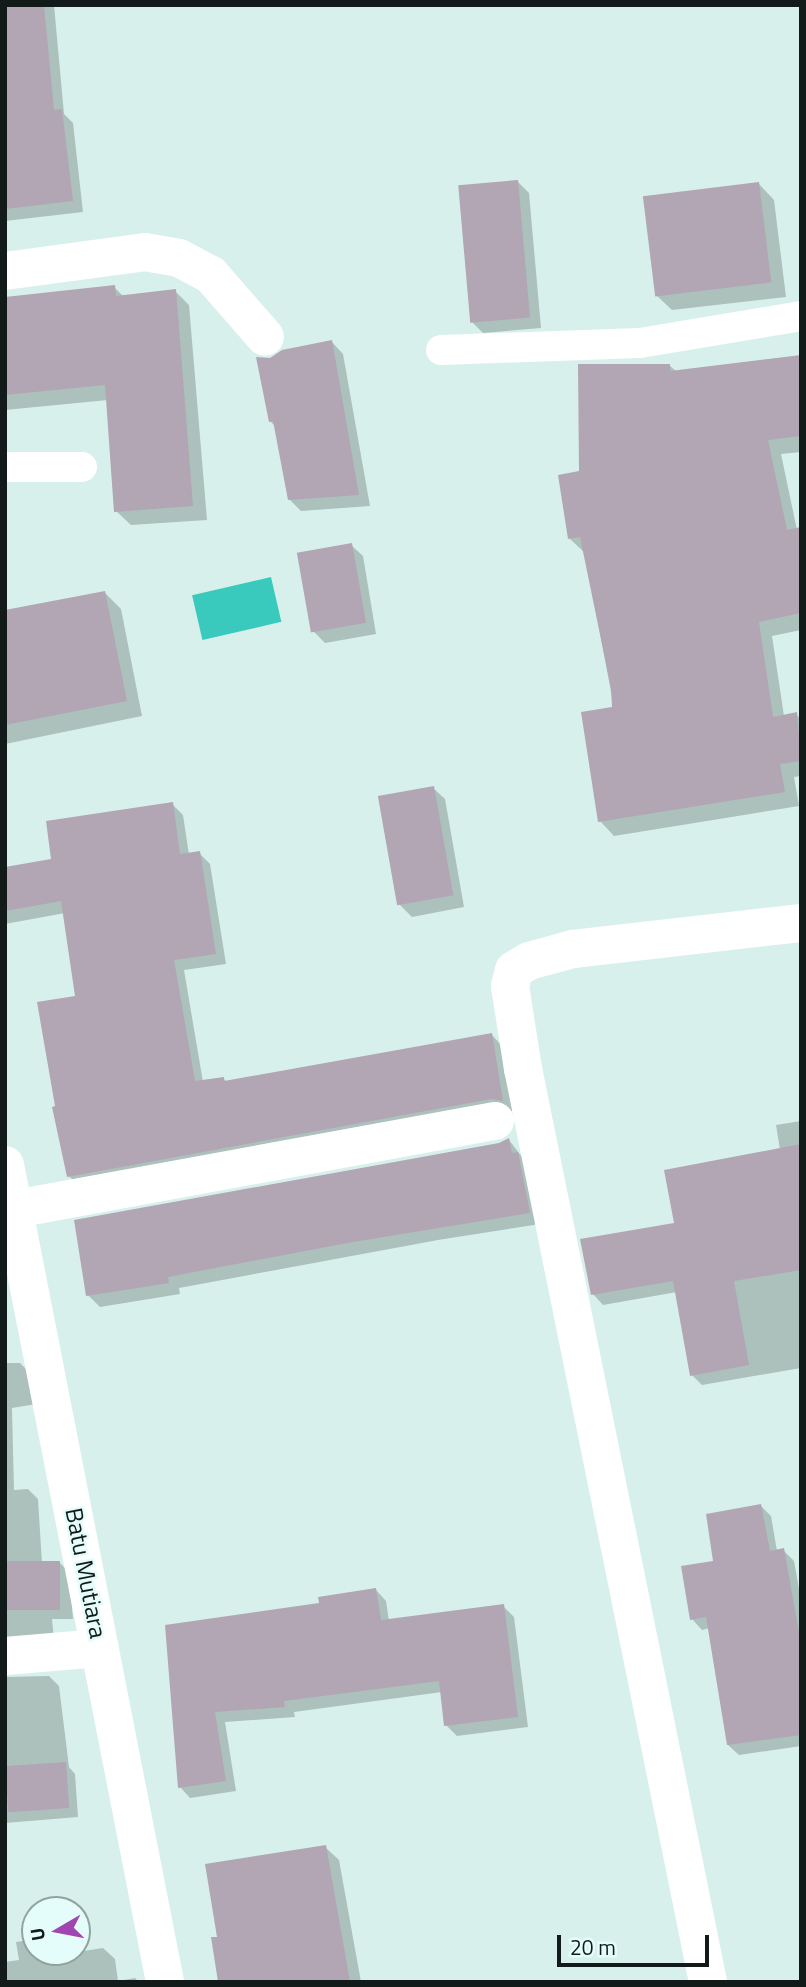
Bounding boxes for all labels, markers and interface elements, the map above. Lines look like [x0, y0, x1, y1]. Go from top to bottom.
street label: Batu Mutiara [59, 1505, 113, 1641]
north arrow [21, 1896, 91, 1966]
scale bar [561, 1920, 713, 1964]
text: U [21, 1926, 52, 1943]
text: 20 m [570, 1931, 616, 1963]

